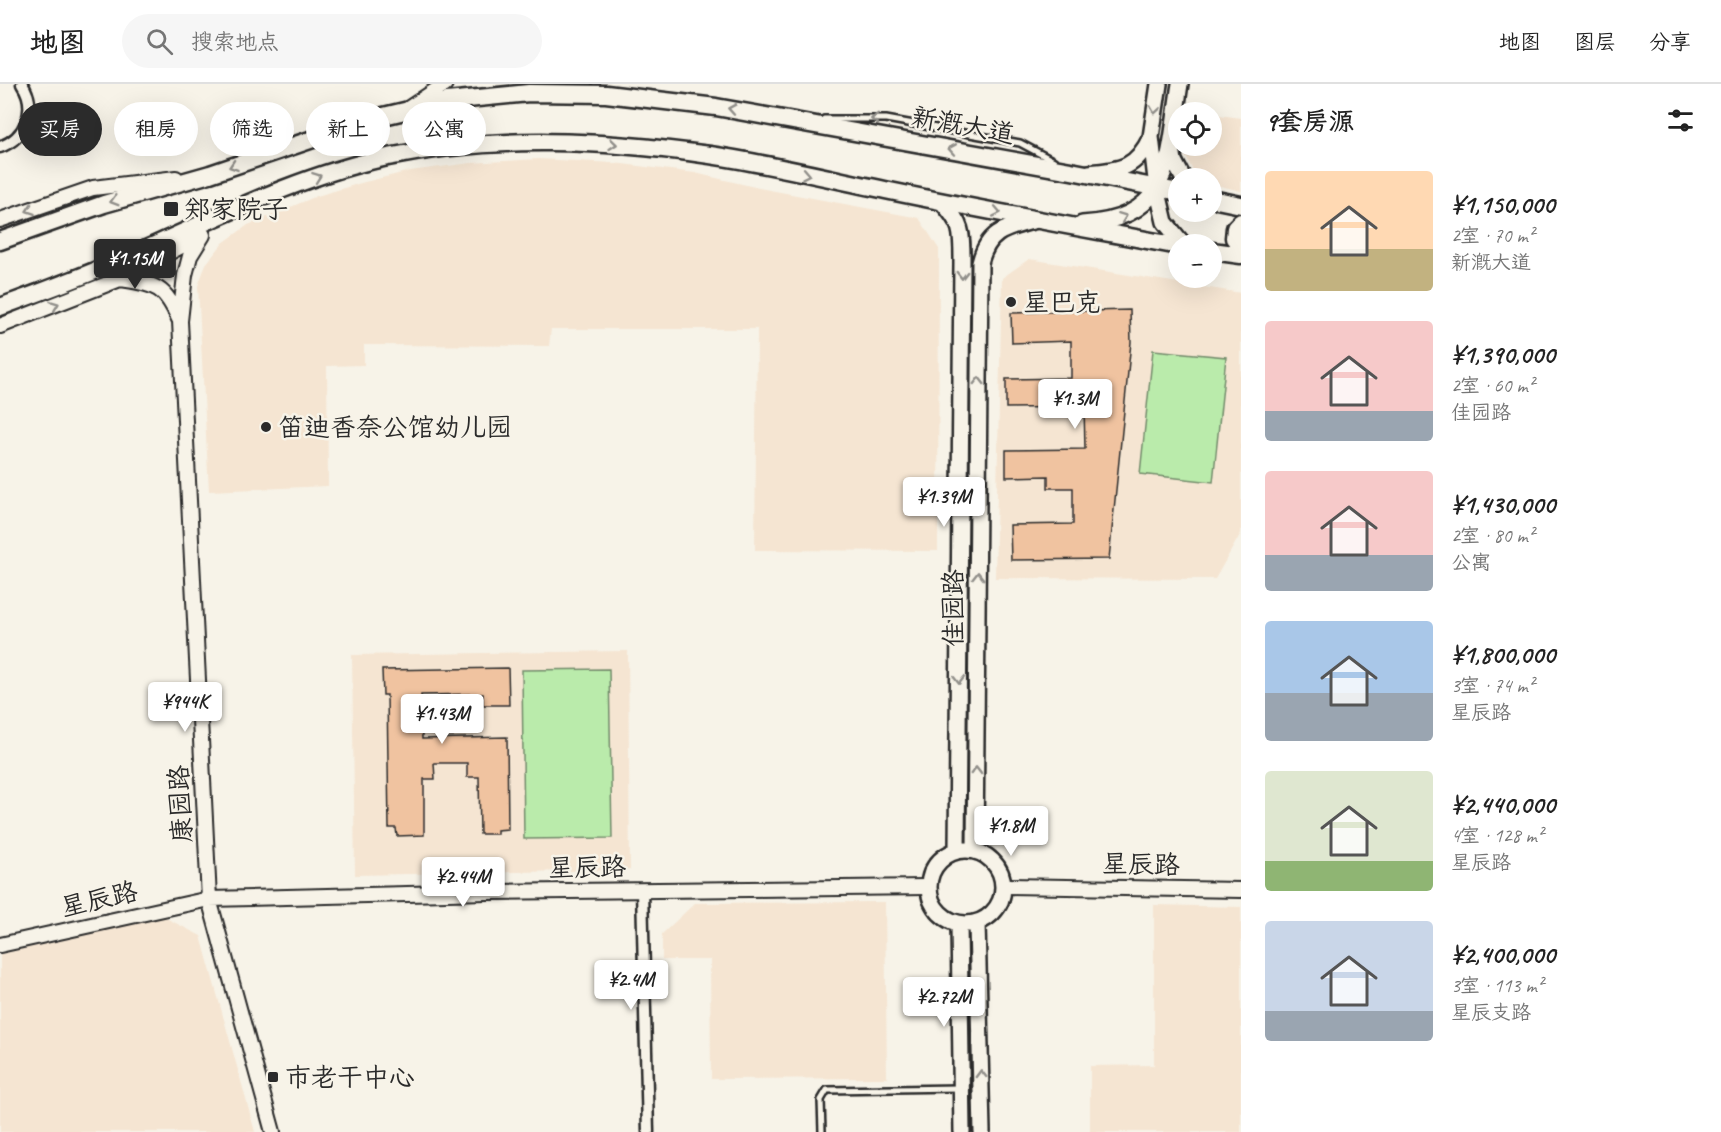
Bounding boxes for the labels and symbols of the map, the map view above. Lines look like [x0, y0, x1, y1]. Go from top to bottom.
street label: 新溉大道 [909, 100, 1017, 151]
one-way arrow [727, 104, 737, 116]
one-way arrow [1150, 106, 1162, 115]
one-way arrow [870, 113, 879, 125]
one-way arrow [609, 137, 618, 150]
one-way arrow [947, 143, 957, 156]
one-way arrow [228, 158, 239, 171]
one-way arrow [801, 167, 811, 180]
one-way arrow [312, 171, 322, 184]
place label: 郑家院子 [184, 193, 288, 226]
one-way arrow [109, 194, 119, 207]
marker: 郑家院子 [162, 200, 180, 218]
one-way arrow [26, 202, 36, 215]
one-way arrow [992, 205, 1002, 218]
one-way arrow [1117, 211, 1127, 224]
pin: ¥1.15M [86, 239, 184, 290]
one-way arrow [956, 270, 968, 279]
place label: 星巴克 [1023, 286, 1101, 319]
marker: 星巴克 [1004, 295, 1018, 309]
one-way arrow [48, 300, 59, 312]
one-way arrow [973, 377, 985, 386]
pin: ¥1.3M [1033, 379, 1117, 430]
place label: 笛迪香奈公馆幼儿园 [278, 411, 512, 444]
marker: 笛迪香奈公馆幼儿园 [259, 420, 273, 434]
pin: ¥1.39M [895, 477, 993, 528]
street label: 佳园路 [937, 569, 970, 647]
one-way arrow [972, 572, 984, 581]
one-way arrow [953, 675, 965, 684]
pin: ¥944K [143, 682, 227, 733]
pin: ¥1.43M [393, 694, 491, 745]
street label: 康园路 [162, 764, 199, 844]
one-way arrow [970, 767, 982, 776]
pin: ¥1.8M [969, 806, 1053, 857]
street label: 星辰路 [1102, 847, 1180, 882]
street label: 星辰路 [548, 850, 626, 885]
pin: ¥2.44M [414, 857, 512, 908]
street label: 星辰路 [57, 875, 141, 924]
pin: ¥2.4M [589, 960, 673, 1011]
pin: ¥2.72M [895, 977, 993, 1028]
place label: 市老干中心 [285, 1061, 415, 1094]
one-way arrow [974, 1069, 987, 1078]
marker: 市老干中心 [266, 1070, 280, 1084]

